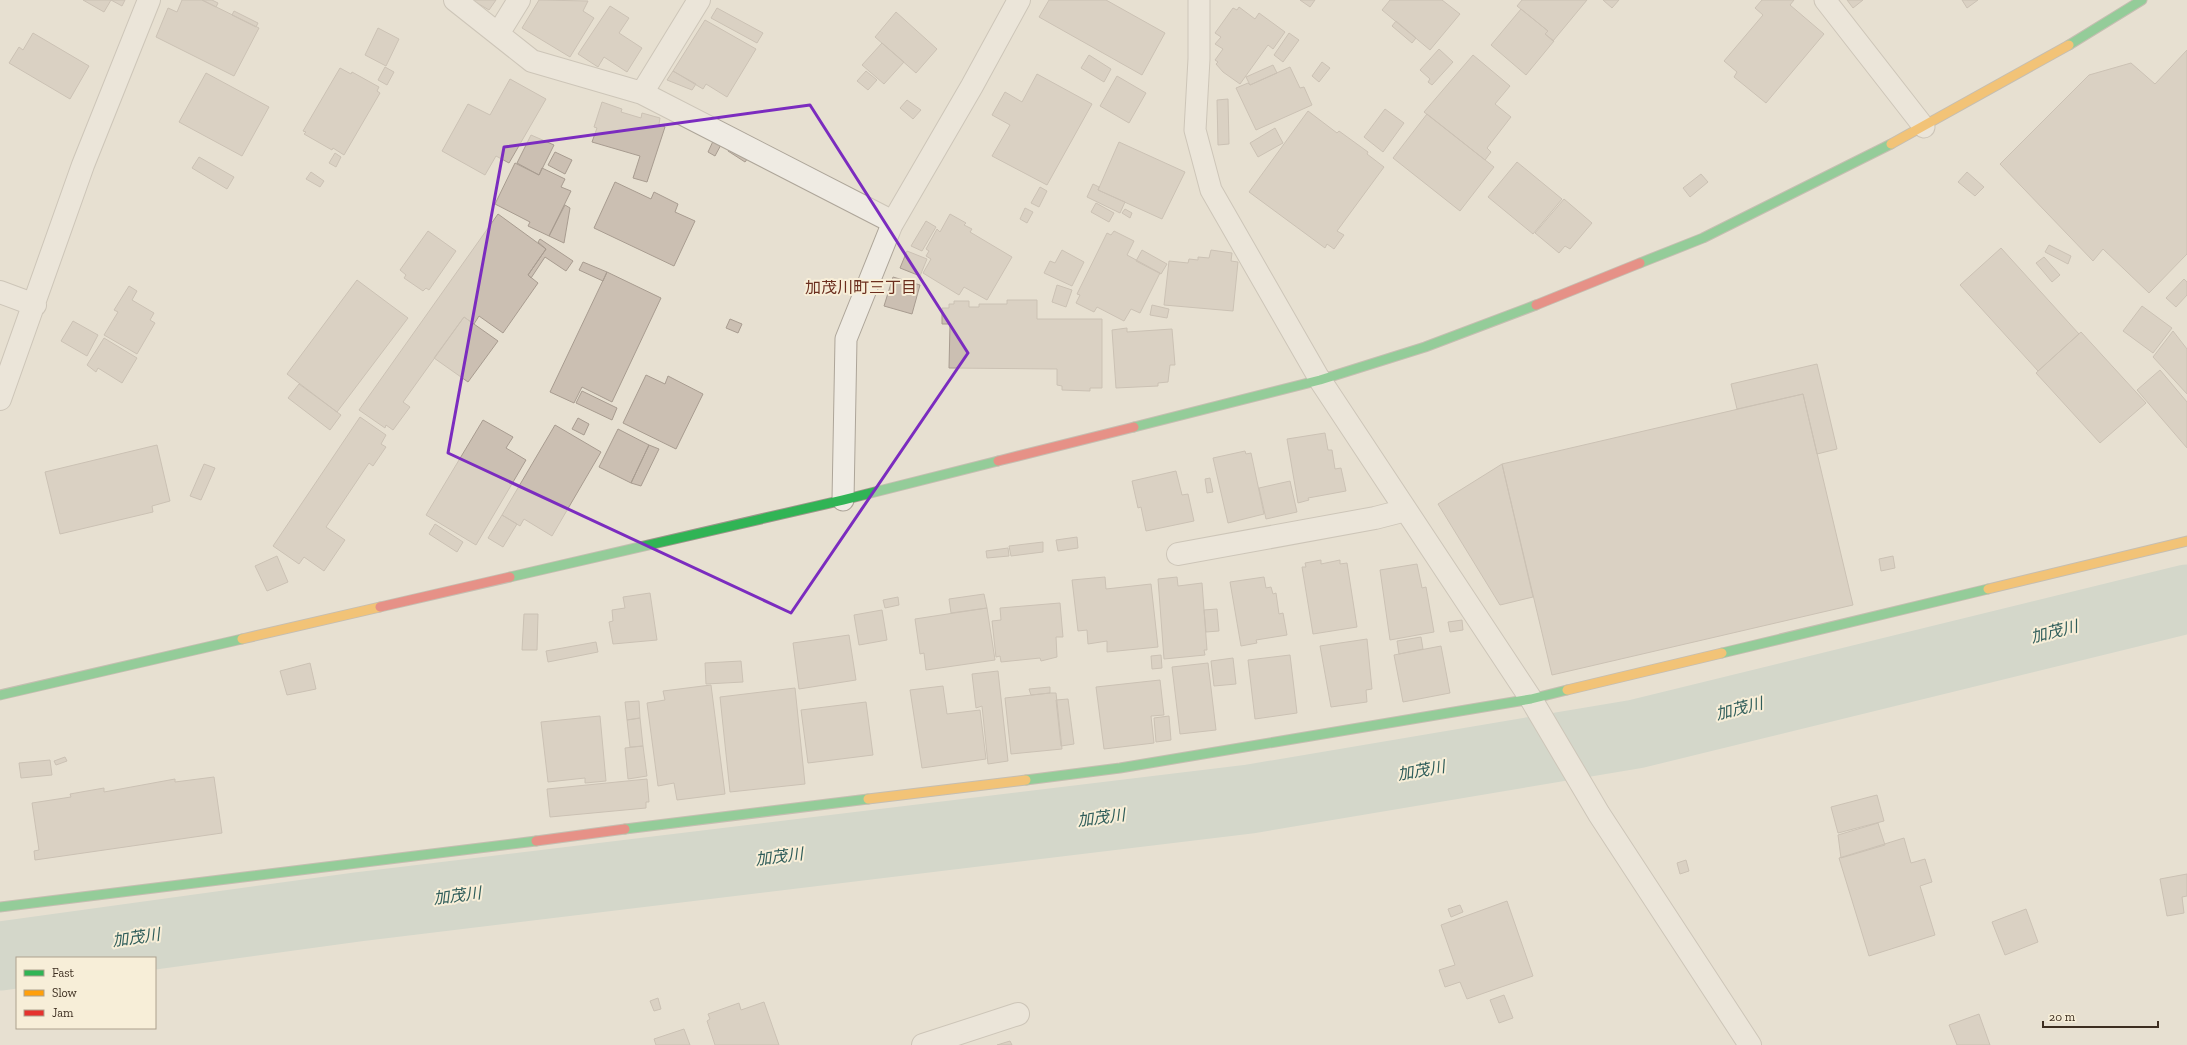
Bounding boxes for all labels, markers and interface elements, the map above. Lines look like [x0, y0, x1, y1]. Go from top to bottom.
district label: 加茂川町三丁目 [805, 278, 917, 297]
water label: 加茂川 [2029, 616, 2082, 647]
water label: 加茂川 [1714, 693, 1767, 724]
water label: 加茂川 [1396, 757, 1448, 784]
water label: 加茂川 [1076, 805, 1128, 830]
water label: 加茂川 [754, 844, 806, 869]
water label: 加茂川 [432, 883, 484, 908]
water label: 加茂川 [111, 924, 163, 950]
legend [16, 957, 156, 1029]
text: Fast [52, 966, 75, 980]
text: Slow [52, 986, 78, 1000]
scale bar [2043, 1003, 2158, 1029]
text: Jam [52, 1006, 74, 1020]
text: 20 m [2049, 1010, 2076, 1024]

